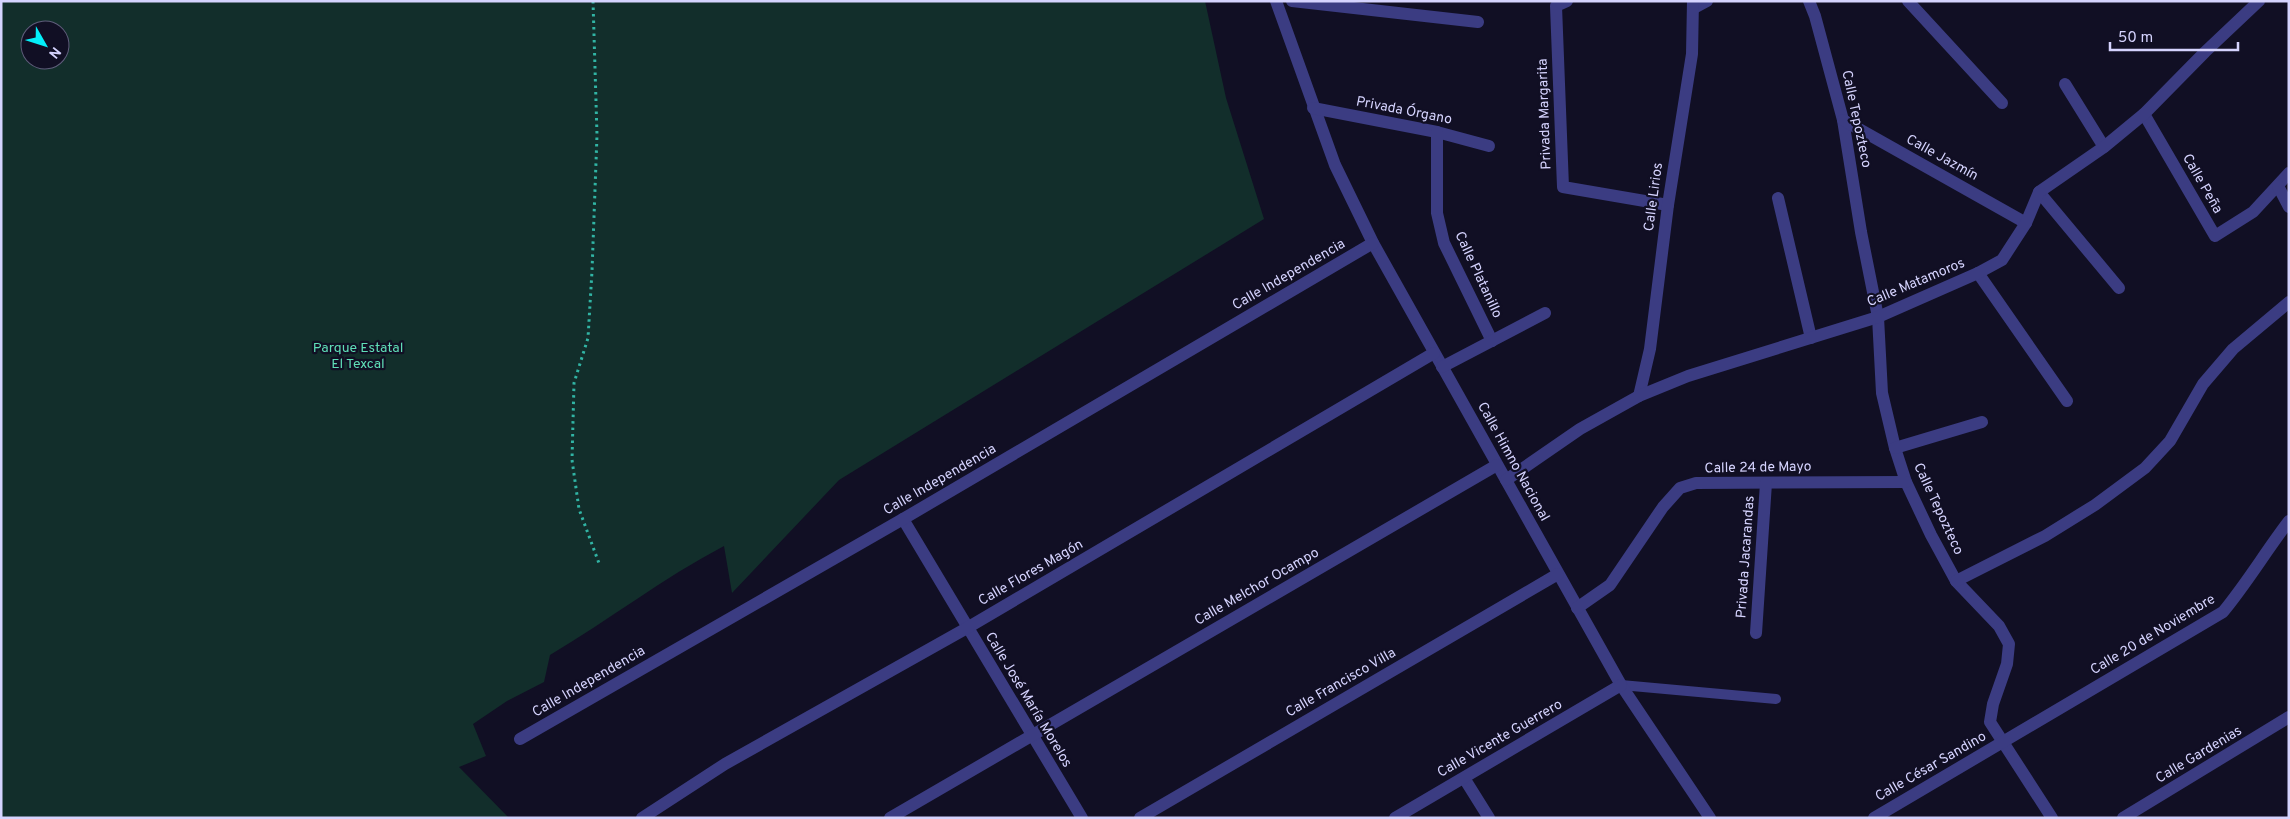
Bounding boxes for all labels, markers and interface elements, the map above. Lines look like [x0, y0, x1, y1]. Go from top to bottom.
north arrow [20, 20, 70, 70]
scale bar [2110, 20, 2238, 52]
text: 50 m [2118, 29, 2153, 48]
text: N [44, 43, 64, 61]
street label: Privada Margarita [1535, 58, 1555, 170]
street label: Calle Tepozteco [1837, 69, 1875, 170]
street label: Privada Órgano [1355, 92, 1454, 129]
street label: Calle Jazmín [1903, 131, 1981, 185]
street label: Calle Peña [2178, 151, 2226, 217]
street label: Calle Lirios [1641, 162, 1667, 232]
street label: Calle Platanillo [1451, 229, 1506, 321]
street label: Calle Independencia [1229, 236, 1349, 314]
street label: Calle Matamoros [1865, 255, 1967, 311]
park label: Parque Estatal El Texcal [313, 340, 403, 373]
street label: Calle Himno Nacional [1473, 399, 1553, 525]
street label: Calle Independencia [880, 441, 1000, 519]
street label: Calle 24 de Mayo [1704, 459, 1812, 477]
street label: Calle Tepozteco [1909, 460, 1967, 558]
street label: Privada Jacarandas [1733, 495, 1759, 619]
street label: Calle Flores Magón [976, 536, 1086, 610]
street label: Calle Melchor Ocampo [1192, 544, 1323, 630]
street label: Calle 20 de Noviembre [2088, 591, 2218, 679]
street label: Calle José María Morelos [981, 629, 1075, 771]
street label: Calle Independencia [529, 643, 649, 721]
street label: Calle Francisco Villa [1283, 645, 1399, 721]
street label: Calle Vicente Guerrero [1435, 696, 1566, 782]
street label: Calle Gardenias [2153, 723, 2245, 787]
street label: Calle César Sandino [1872, 728, 1990, 806]

